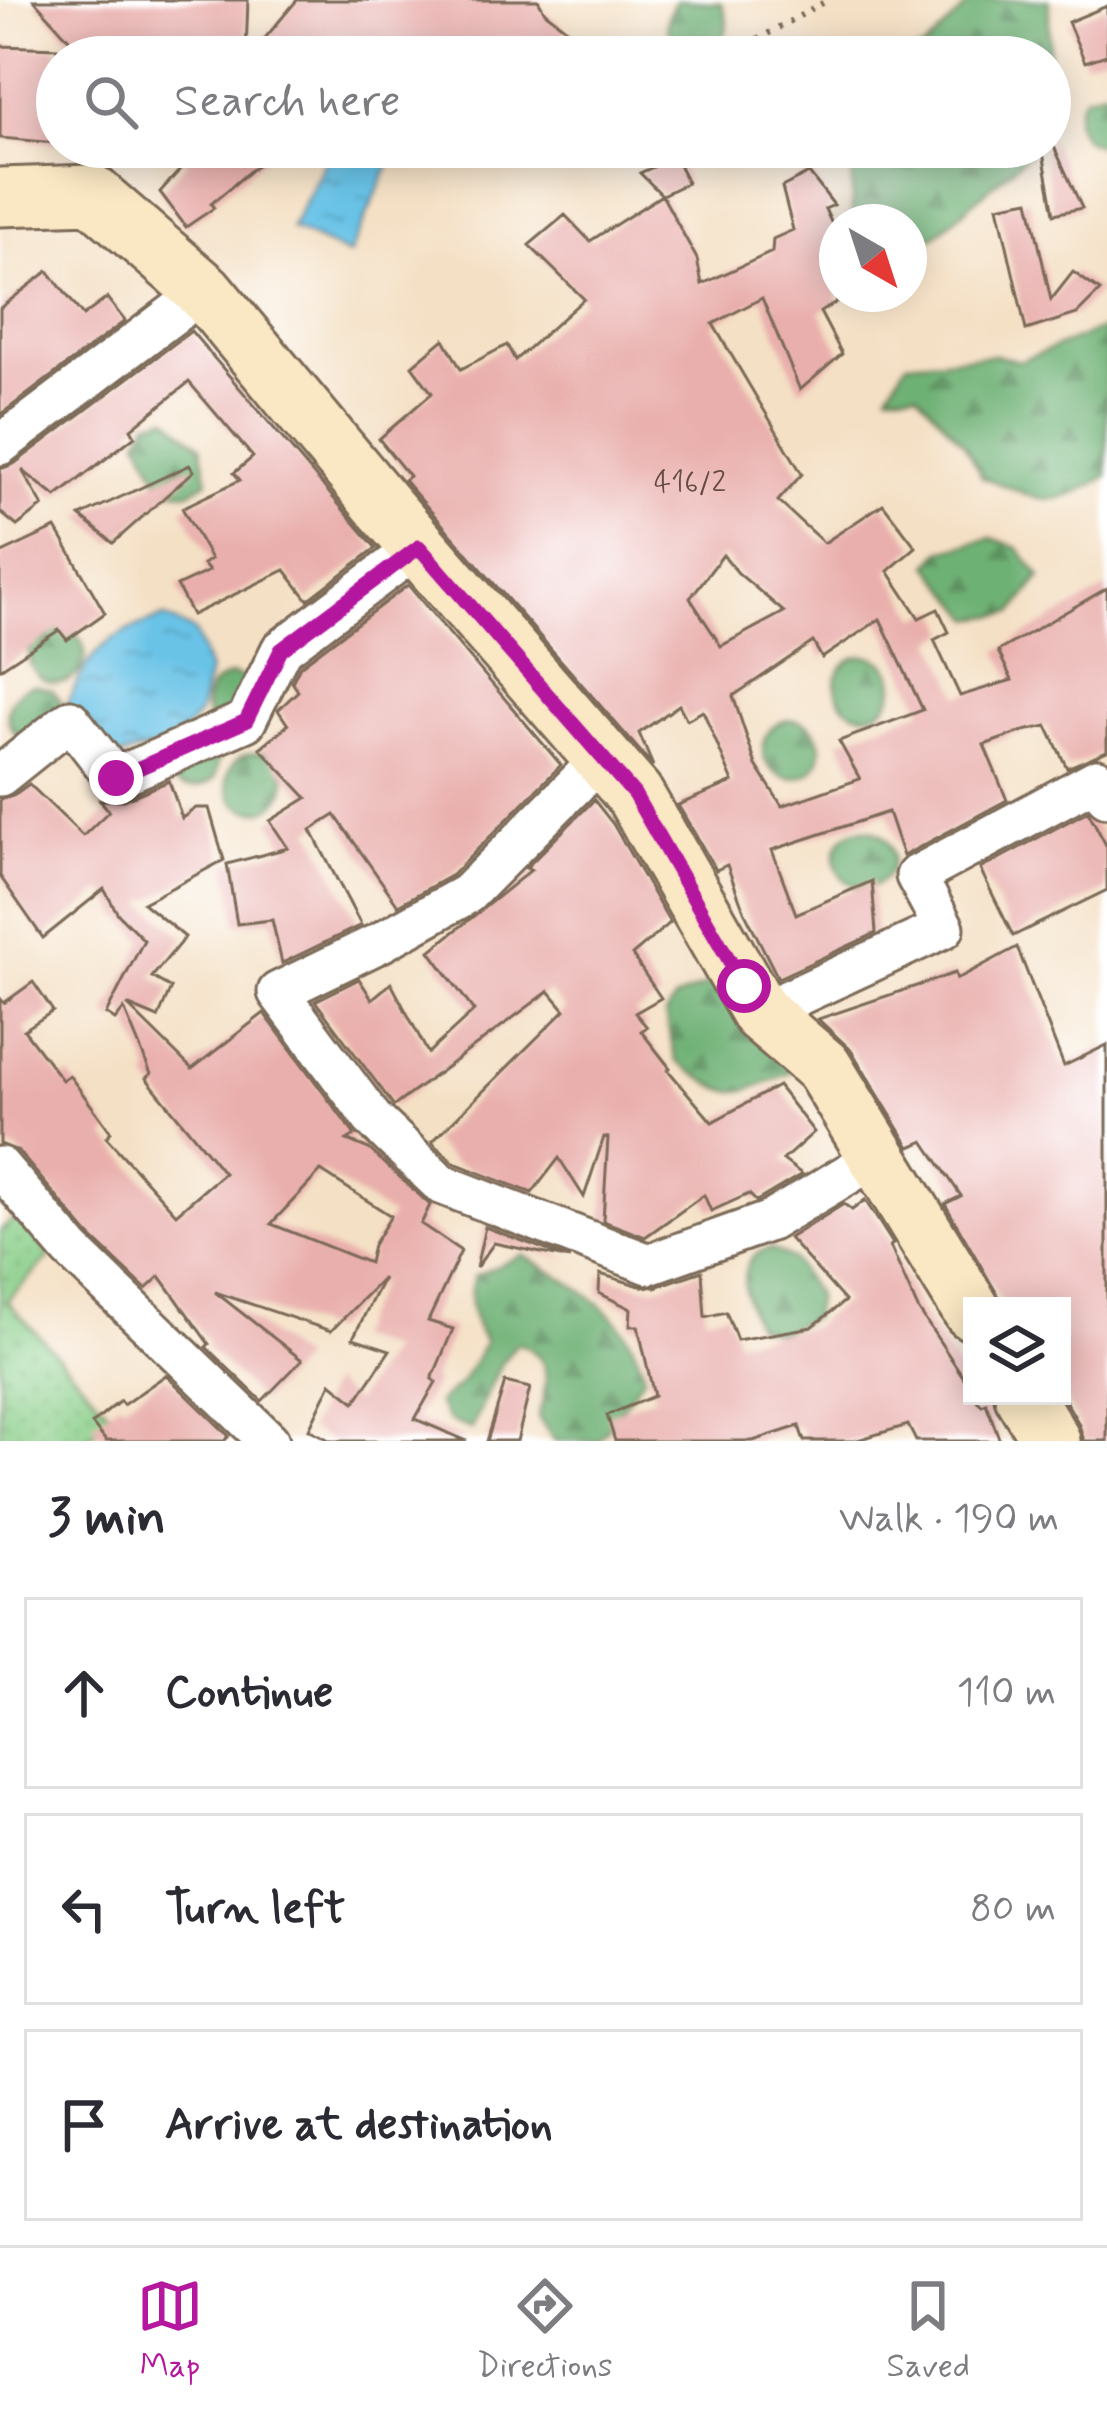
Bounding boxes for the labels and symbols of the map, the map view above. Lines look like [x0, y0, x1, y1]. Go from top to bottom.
north arrow [819, 204, 927, 312]
house number: 416/2 [654, 463, 726, 502]
route end [89, 751, 143, 805]
route start [717, 959, 771, 1013]

